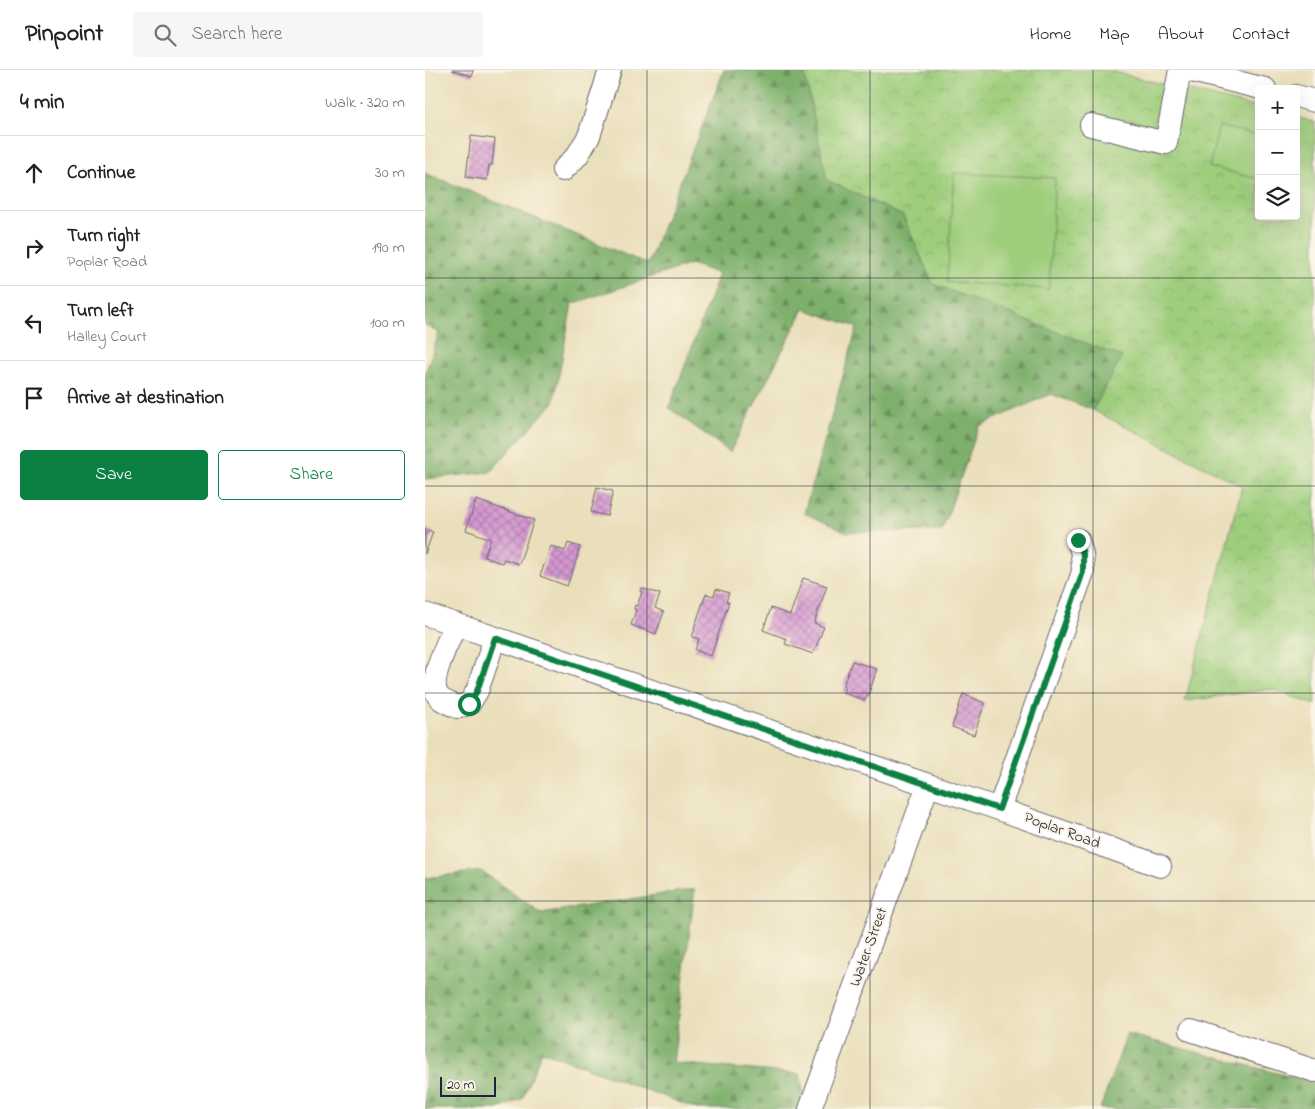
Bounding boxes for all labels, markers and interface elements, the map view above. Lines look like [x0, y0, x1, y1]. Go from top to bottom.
search box [133, 12, 483, 57]
text: Pinpoint [25, 17, 103, 52]
icon: search [151, 21, 179, 49]
text: Search here [191, 21, 282, 48]
text: Home [1030, 22, 1071, 48]
text: Map [1099, 22, 1130, 48]
text: About [1158, 22, 1204, 48]
text: Contact [1232, 22, 1290, 48]
map controls [1255, 85, 1300, 220]
button: + [1255, 85, 1300, 130]
text: 4 min [20, 88, 64, 118]
text: Walk · 320 m [325, 91, 405, 115]
button: − [1255, 130, 1300, 175]
icon: ahead [20, 159, 48, 187]
text: Continue [67, 160, 135, 187]
text: 30 m [375, 161, 405, 185]
button: layers [1255, 175, 1300, 220]
text: Turn right [67, 223, 140, 250]
icon: right [20, 234, 48, 262]
text: 190 m [372, 236, 405, 260]
text: Poplar Road [67, 250, 147, 274]
text: Turn left [67, 298, 134, 325]
icon: left [20, 309, 48, 337]
text: 100 m [370, 311, 405, 335]
text: Halley Court [67, 325, 147, 349]
icon: arrive [20, 384, 48, 412]
text: Arrive at destination [67, 385, 224, 412]
button: Save [20, 450, 208, 500]
button: Share [218, 450, 405, 500]
route end [1067, 529, 1090, 552]
route start [458, 693, 481, 716]
street label: Poplar Road [1020, 806, 1104, 856]
street label: Water Street [844, 903, 895, 990]
scale bar [440, 1074, 496, 1097]
text: 20 m [447, 1075, 474, 1096]

